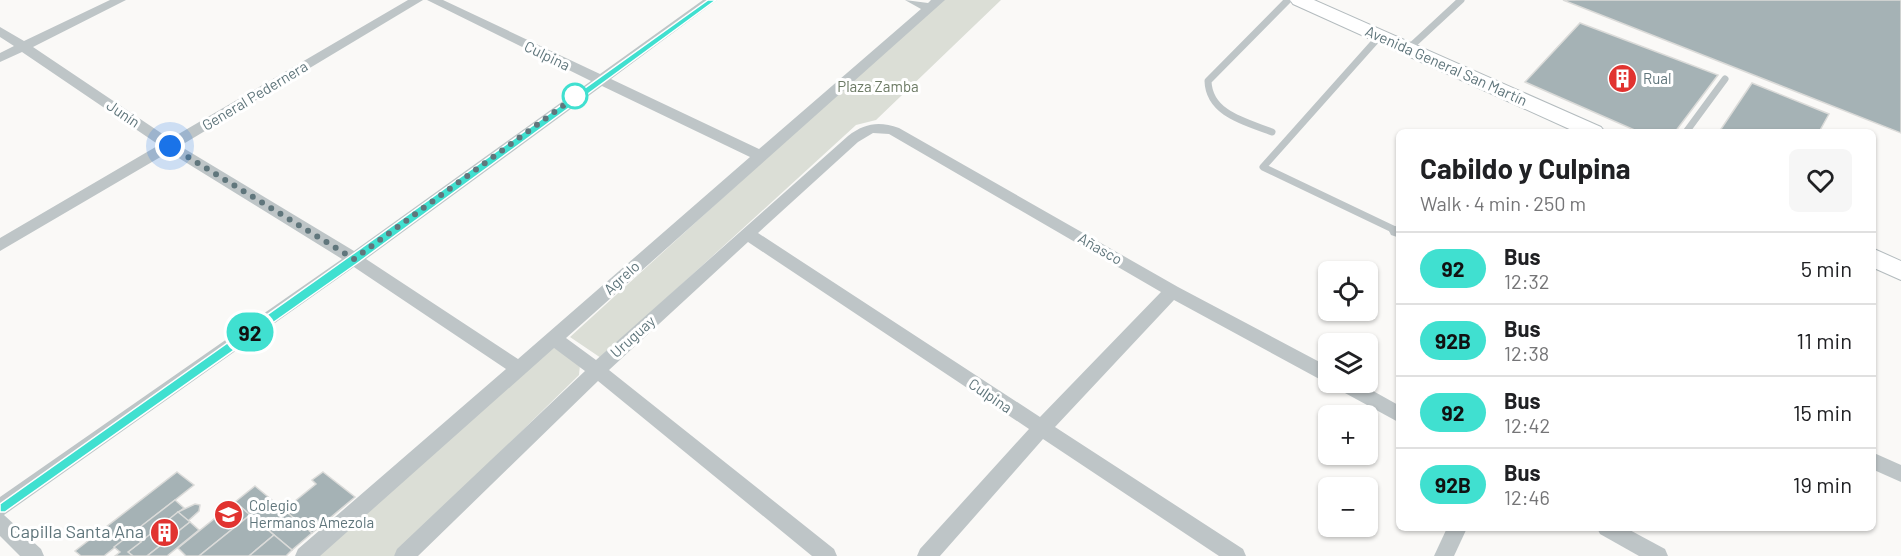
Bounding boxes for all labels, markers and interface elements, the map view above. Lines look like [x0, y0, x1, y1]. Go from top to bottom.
street label: Avenida General San Martín [1363, 21, 1530, 109]
street label: Culpina [522, 36, 573, 74]
street label: General Pedernera [198, 57, 311, 134]
building icon: Rual [1606, 63, 1638, 95]
place label: Rual [1643, 69, 1671, 87]
park label: Plaza Zamba [837, 77, 919, 95]
unlabelled marker [562, 83, 588, 109]
street label: Junín [104, 96, 144, 131]
your location [155, 131, 185, 161]
button: heart [1789, 149, 1852, 212]
text: Cabildo y Culpina [1420, 151, 1631, 185]
text: Walk · 4 min · 250 m [1420, 191, 1586, 215]
street label: Añasco [1075, 228, 1126, 268]
text: Bus [1504, 243, 1541, 269]
text: 5 min [1801, 255, 1852, 281]
text: 92 [1442, 256, 1464, 281]
street label: Agrelo [600, 257, 643, 298]
map controls [1318, 261, 1378, 537]
button: locate [1318, 261, 1378, 321]
text: 12:32 [1504, 269, 1550, 293]
line badge: 92 [223, 312, 277, 352]
street label: Uruguay [606, 312, 658, 361]
text: Bus [1504, 315, 1541, 341]
text: 92 [239, 320, 261, 345]
text: 11 min [1796, 327, 1852, 353]
text: 92B [1435, 328, 1471, 353]
button: layers [1318, 333, 1378, 393]
text: 12:38 [1504, 341, 1549, 365]
street label: Culpina [965, 374, 1016, 416]
text: Bus [1504, 387, 1541, 413]
text: 15 min [1793, 399, 1852, 425]
text: 92 [1442, 400, 1464, 425]
button: + [1318, 405, 1378, 465]
text: 12:42 [1504, 413, 1550, 437]
text: Bus [1504, 459, 1541, 485]
text: 19 min [1793, 471, 1852, 497]
text: 92B [1435, 472, 1471, 497]
button: − [1318, 477, 1378, 537]
text: 12:46 [1504, 485, 1550, 509]
place label: Colegio Hermanos Amezola [249, 496, 374, 531]
school or university icon: Colegio Hermanos Amezola [212, 499, 244, 531]
building icon: Capilla Santa Ana [149, 516, 181, 548]
place label: Capilla Santa Ana [10, 520, 144, 542]

